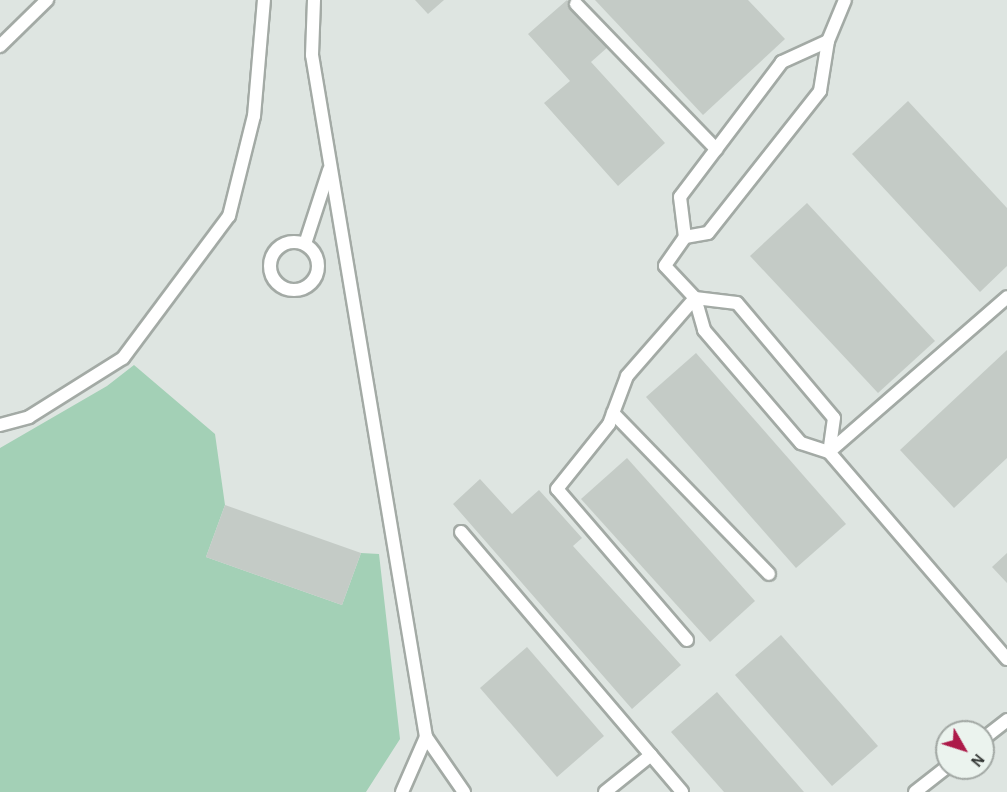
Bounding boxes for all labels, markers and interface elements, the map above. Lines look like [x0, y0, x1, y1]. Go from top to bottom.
north arrow [935, 720, 995, 780]
text: N [968, 751, 987, 769]

